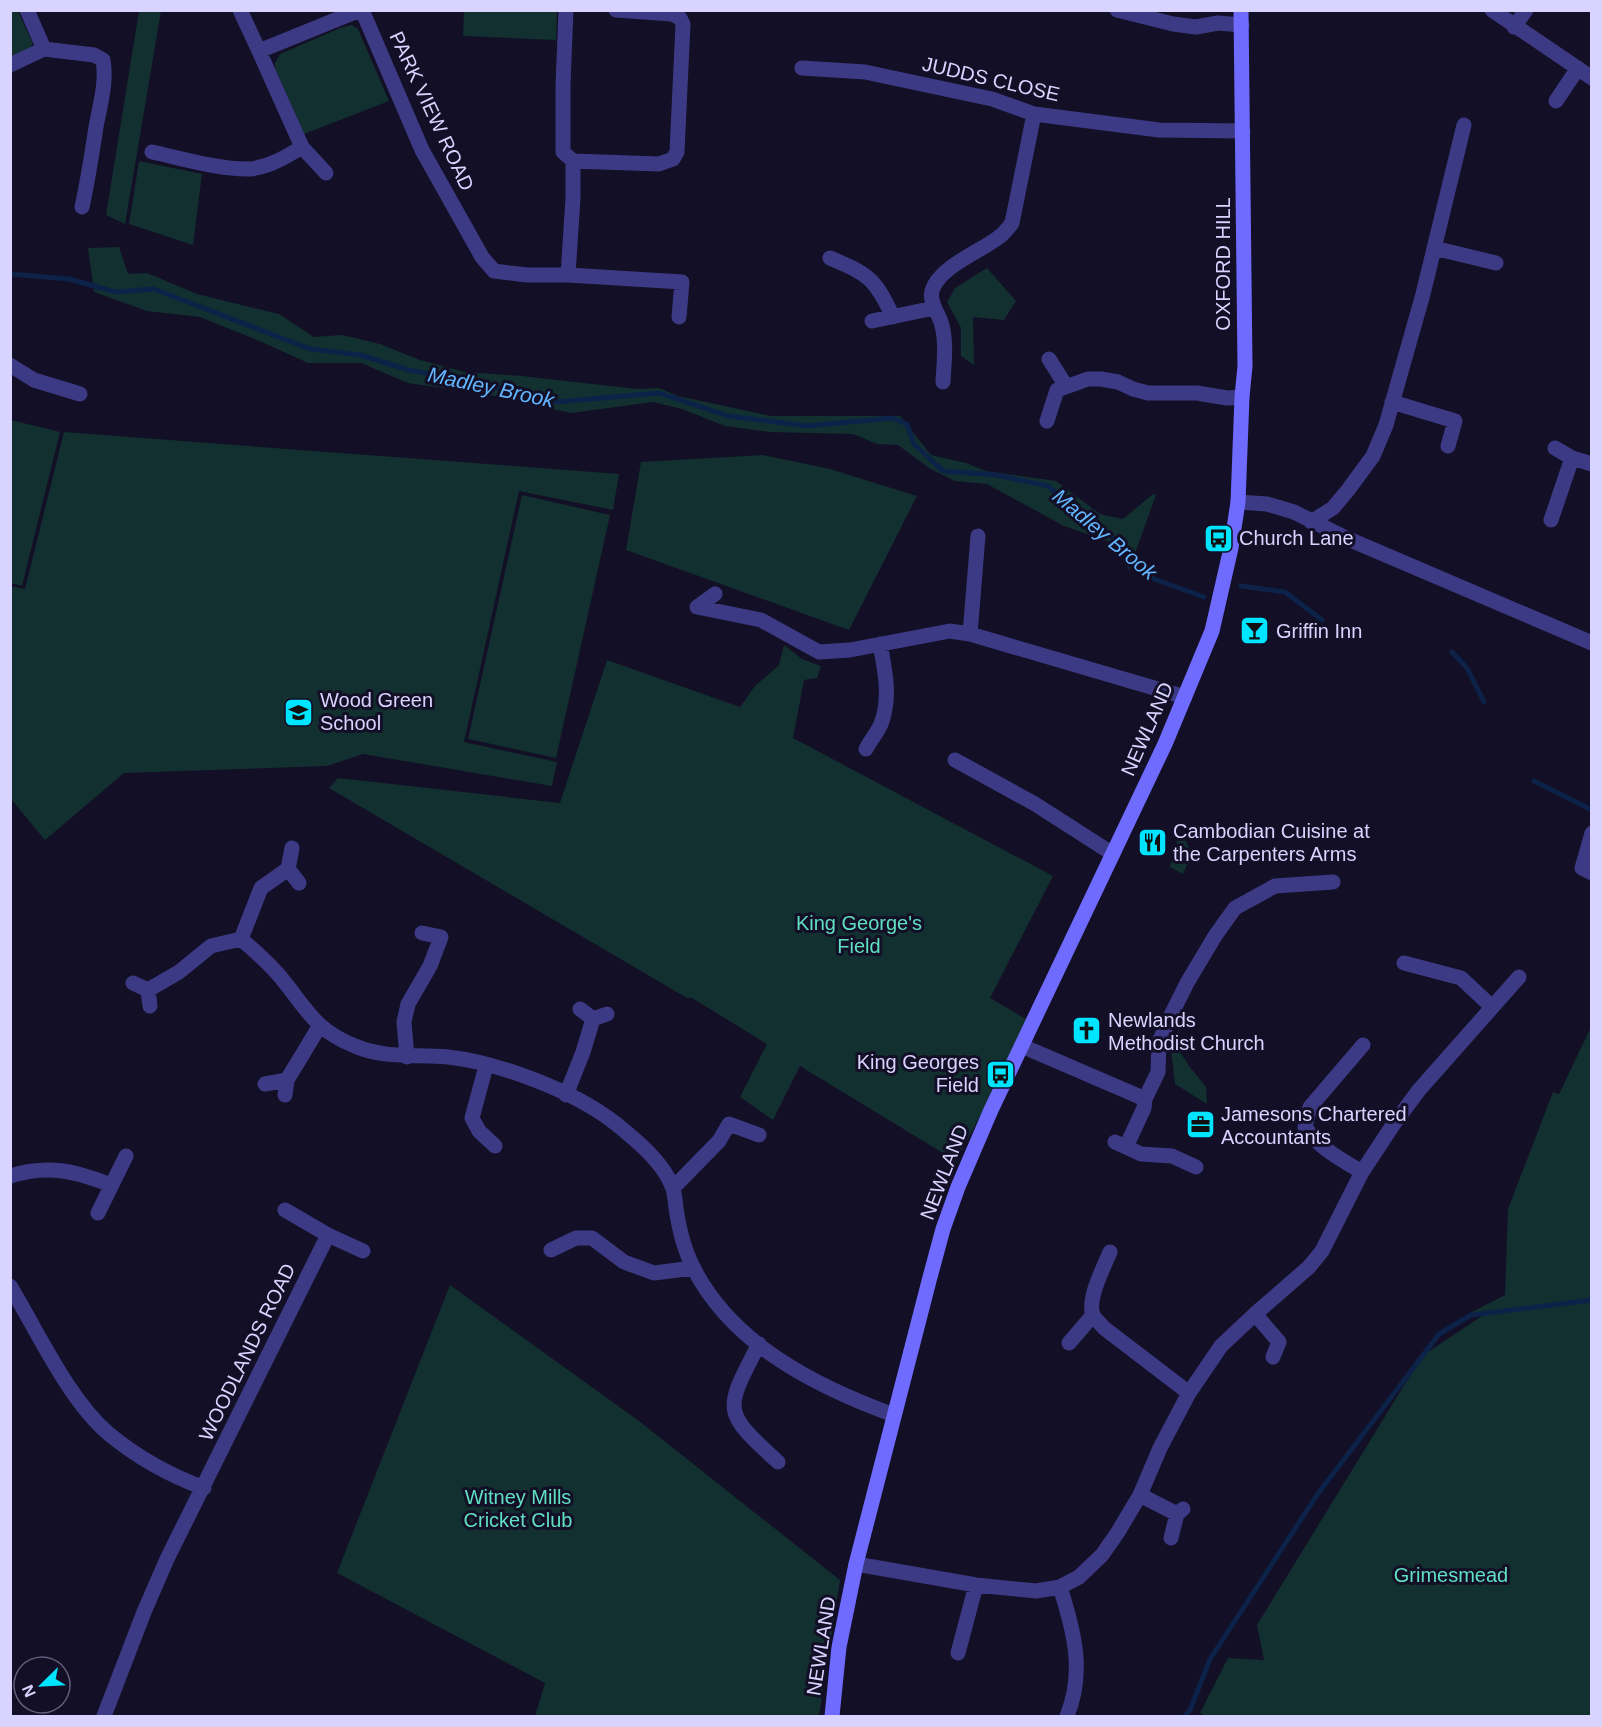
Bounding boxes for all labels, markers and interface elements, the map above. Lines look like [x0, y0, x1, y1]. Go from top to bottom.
street label: PARK VIEW ROAD [385, 28, 479, 194]
street label: JUDDS CLOSE [920, 53, 1062, 105]
street label: OXFORD HILL [1212, 197, 1234, 331]
water label: Madley Brook [426, 362, 558, 412]
water label: Madley Brook [1048, 484, 1163, 585]
bus stop icon: Church Lane [1202, 522, 1234, 554]
place label: Church Lane [1239, 527, 1354, 549]
bar icon: Griffin Inn [1239, 615, 1271, 647]
place label: Griffin Inn [1276, 620, 1362, 642]
street label: NEWLAND [1117, 679, 1177, 779]
place label: Wood Green School [320, 689, 433, 734]
school or university icon: Wood Green School [283, 696, 315, 728]
place label: Cambodian Cuisine at the Carpenters Arms [1173, 820, 1370, 865]
restaurant icon: Cambodian Cuisine at the Carpenters Arms [1136, 826, 1168, 858]
park label: King George's Field [796, 912, 922, 957]
place label: Newlands Methodist Church [1108, 1009, 1265, 1054]
church icon: Newlands Methodist Church [1071, 1015, 1103, 1047]
place label: King Georges Field [857, 1051, 979, 1096]
bus stop icon: King Georges Field [984, 1058, 1016, 1090]
place label: Jamesons Chartered Accountants [1221, 1103, 1407, 1148]
office icon: Jamesons Chartered Accountants [1184, 1109, 1216, 1141]
street label: NEWLAND [916, 1121, 972, 1223]
street label: WOODLANDS ROAD [194, 1260, 300, 1444]
park label: Witney Mills Cricket Club [464, 1486, 572, 1531]
park label: Grimesmead [1394, 1564, 1508, 1586]
street label: NEWLAND [802, 1595, 840, 1697]
north arrow [12, 1655, 72, 1715]
text: N [19, 1682, 39, 1700]

